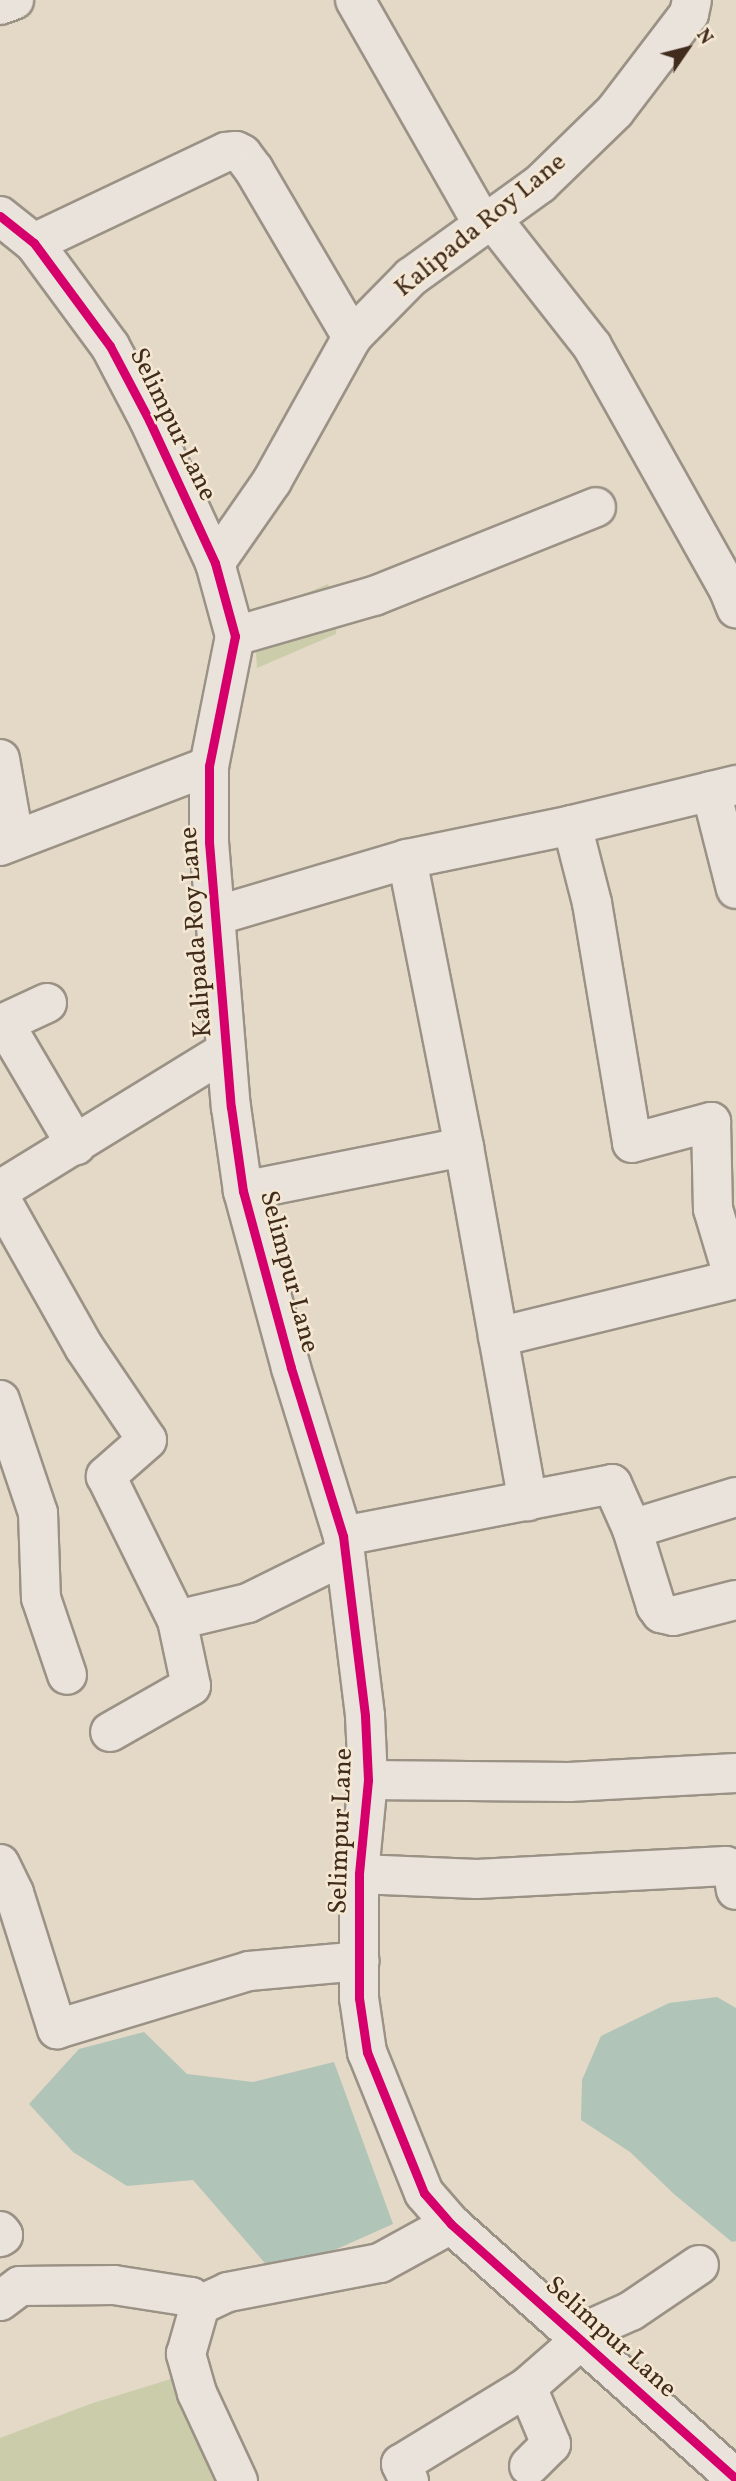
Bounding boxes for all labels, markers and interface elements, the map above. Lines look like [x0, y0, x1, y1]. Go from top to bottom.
north arrow [652, 14, 722, 84]
text: N [690, 24, 719, 50]
street label: Kalipada Roy Lane [389, 147, 573, 305]
street label: Selimpur Lane [122, 343, 222, 507]
street label: Kalipada Roy Lane [174, 825, 220, 1039]
street label: Selimpur Lane [251, 1188, 325, 1356]
street label: Selimpur Lane [324, 1747, 360, 1915]
street label: Selimpur Lane [538, 2271, 682, 2405]

